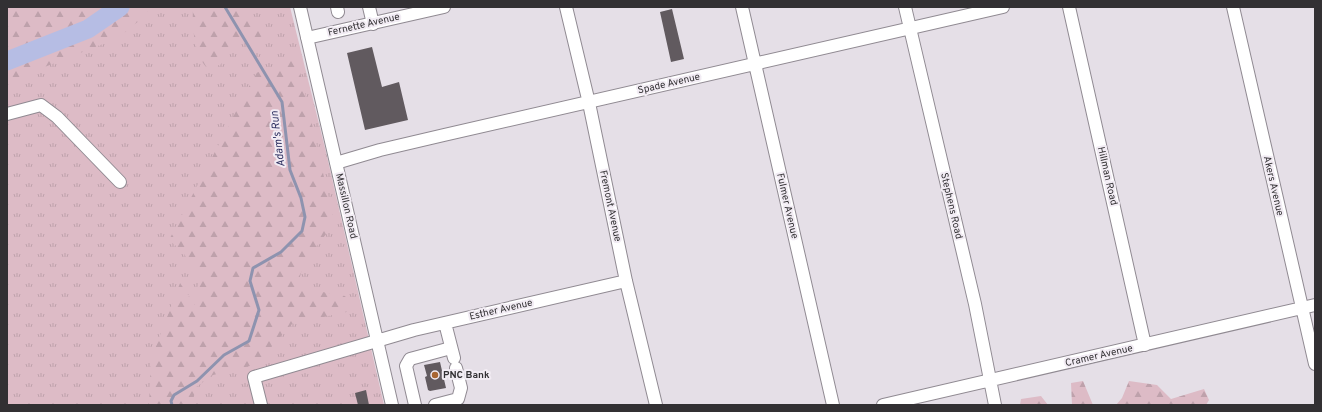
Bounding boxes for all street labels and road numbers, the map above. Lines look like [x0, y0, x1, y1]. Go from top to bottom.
street label: Fernette Avenue [327, 10, 401, 40]
street label: Spade Avenue [637, 71, 701, 97]
street label: Hillman Road [1094, 145, 1120, 207]
street label: Akers Avenue [1260, 155, 1286, 217]
street label: Fremont Avenue [596, 169, 624, 243]
street label: Massillon Road [332, 172, 360, 240]
street label: Fulmer Avenue [773, 172, 801, 240]
street label: Stephens Road [937, 172, 965, 240]
street label: Esther Avenue [468, 296, 534, 324]
street label: Cramer Avenue [1064, 342, 1134, 370]

